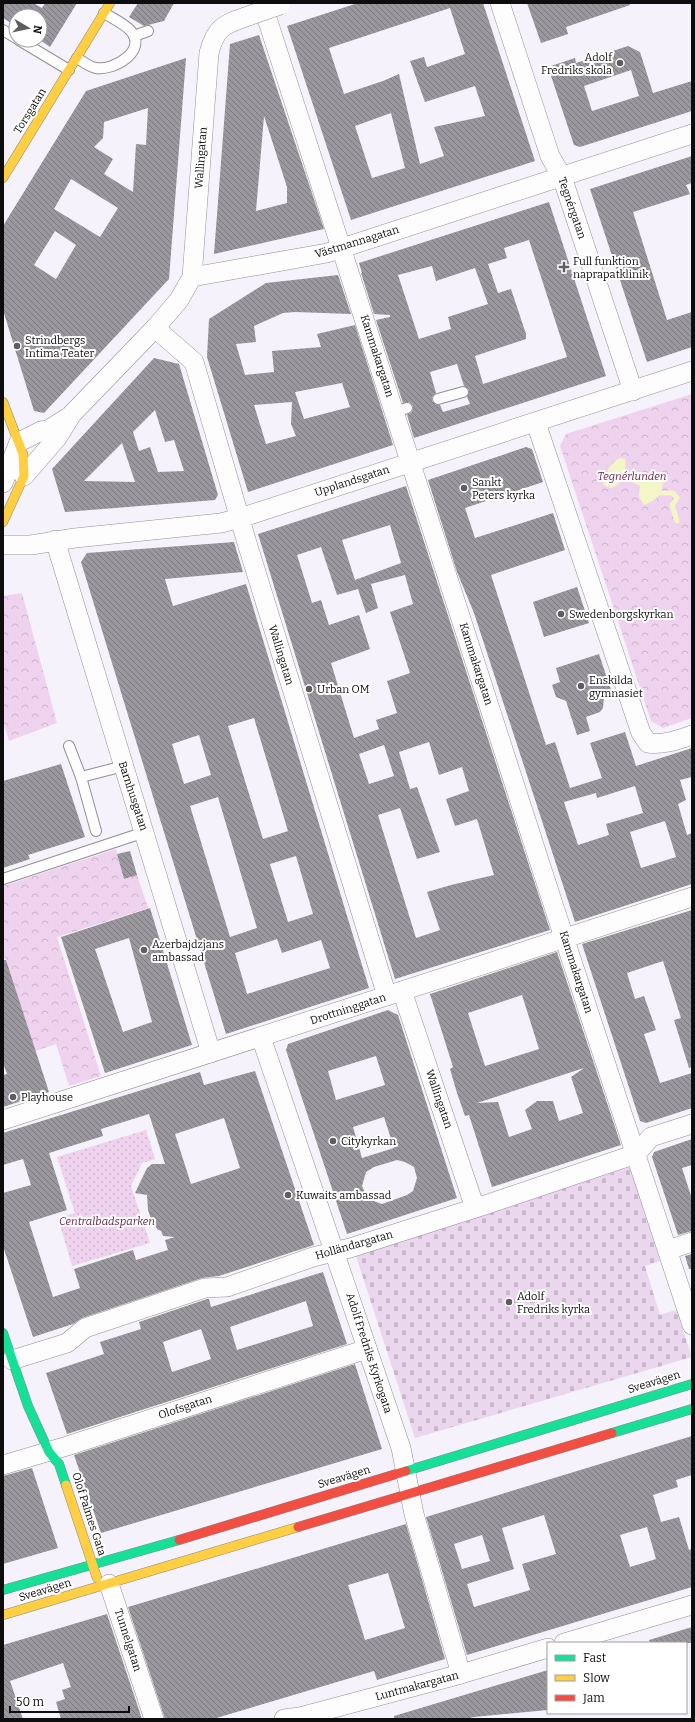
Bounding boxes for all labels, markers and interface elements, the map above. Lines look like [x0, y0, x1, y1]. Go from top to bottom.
north arrow [8, 8, 48, 48]
text: N [30, 24, 44, 35]
place label: Adolf Fredriks skola [541, 51, 613, 77]
marker: Adolf Fredriks skola [615, 58, 625, 68]
street label: Torsgatan [11, 86, 49, 136]
street label: Wallingatan [192, 127, 210, 189]
street label: Tegnérgatan [555, 175, 589, 241]
street label: Västmannagatan [313, 223, 401, 261]
place label: Full funktion naprapatklinik [573, 255, 649, 281]
marker: Full funktion naprapatklinik [558, 261, 570, 273]
street label: Kammakargatan [358, 313, 396, 399]
place label: Strindbergs Intima Teater [25, 334, 95, 360]
marker: Strindbergs Intima Teater [12, 341, 22, 351]
street label: Upplandsgatan [313, 463, 391, 499]
park label: Tegnérlunden [598, 470, 667, 483]
place label: Sankt Peters kyrka [472, 476, 535, 502]
marker: Sankt Peters kyrka [459, 483, 469, 493]
place label: Swedenborgskyrkan [569, 608, 673, 621]
marker: Swedenborgskyrkan [556, 609, 566, 619]
street label: Kammakargatan [457, 621, 495, 707]
street label: Wallingatan [266, 624, 296, 686]
place label: Enskilda gymnasiet [589, 674, 643, 700]
marker: Enskilda gymnasiet [576, 681, 586, 691]
place label: Urban OM [317, 683, 370, 696]
marker: Urban OM [304, 684, 314, 694]
street label: Barnhusgatan [116, 760, 150, 832]
street label: Kammakargatan [557, 929, 595, 1015]
place label: Azerbajdzjans ambassad [152, 938, 224, 964]
marker: Azerbajdzjans ambassad [139, 945, 149, 955]
street label: Drottninggatan [308, 991, 388, 1027]
street label: Wallingatan [423, 1068, 455, 1130]
place label: Playhouse [21, 1091, 73, 1104]
marker: Playhouse [8, 1092, 18, 1102]
place label: Citykyrkan [341, 1135, 396, 1148]
marker: Citykyrkan [328, 1136, 338, 1146]
place label: Kuwaits ambassad [296, 1189, 392, 1202]
marker: Kuwaits ambassad [283, 1190, 293, 1200]
park label: Centralbadsparken [59, 1215, 155, 1228]
street label: Holländargatan [314, 1228, 394, 1262]
place label: Adolf Fredriks kyrka [517, 1290, 590, 1316]
street label: Adolf Fredriks Kyrkogata [343, 1291, 395, 1415]
marker: Adolf Fredriks kyrka [504, 1297, 514, 1307]
street label: Sveavägen [626, 1368, 682, 1396]
street label: Olofsgatan [157, 1392, 213, 1422]
street label: Sveavägen [316, 1463, 372, 1491]
street label: Olof Palmes Gata [69, 1471, 109, 1557]
street label: Sveavägen [17, 1576, 73, 1604]
street label: Tunnelgatan [112, 1607, 144, 1673]
legend [547, 1642, 687, 1714]
text: Fast [583, 1651, 607, 1665]
street label: Luntmakargatan [374, 1669, 460, 1703]
text: Slow [583, 1671, 610, 1685]
scale bar [10, 1688, 129, 1714]
text: Jam [582, 1691, 605, 1705]
text: 50 m [16, 1695, 45, 1709]

